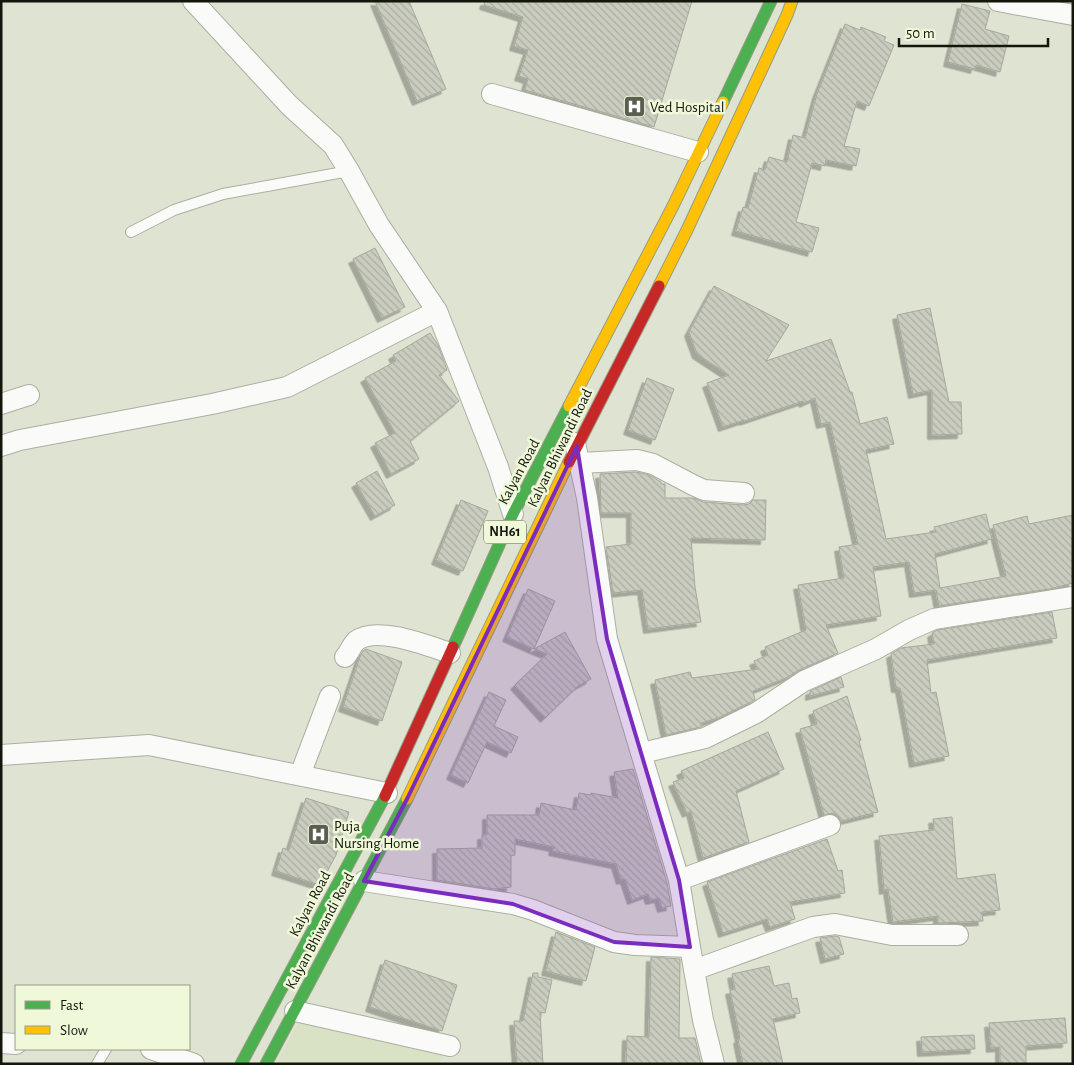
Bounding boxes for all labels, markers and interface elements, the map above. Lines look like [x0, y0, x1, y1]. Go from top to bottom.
scale bar [899, 15, 1048, 47]
text: 50 m [906, 26, 935, 41]
hospital icon: Ved Hospital [622, 95, 646, 119]
place label: Ved Hospital [650, 100, 725, 115]
street label: Kalyan Bhiwandi Road [525, 386, 595, 509]
street label: Kalyan Road [496, 437, 543, 507]
road number: NH61 [484, 520, 526, 544]
place label: Puja Nursing Home [334, 819, 419, 851]
hospital icon: Puja Nursing Home [306, 823, 330, 847]
street label: Kalyan Road [287, 869, 334, 939]
street label: Kalyan Bhiwandi Road [283, 870, 357, 992]
legend [15, 985, 190, 1050]
text: Fast [60, 998, 84, 1013]
text: Slow [60, 1023, 88, 1038]

